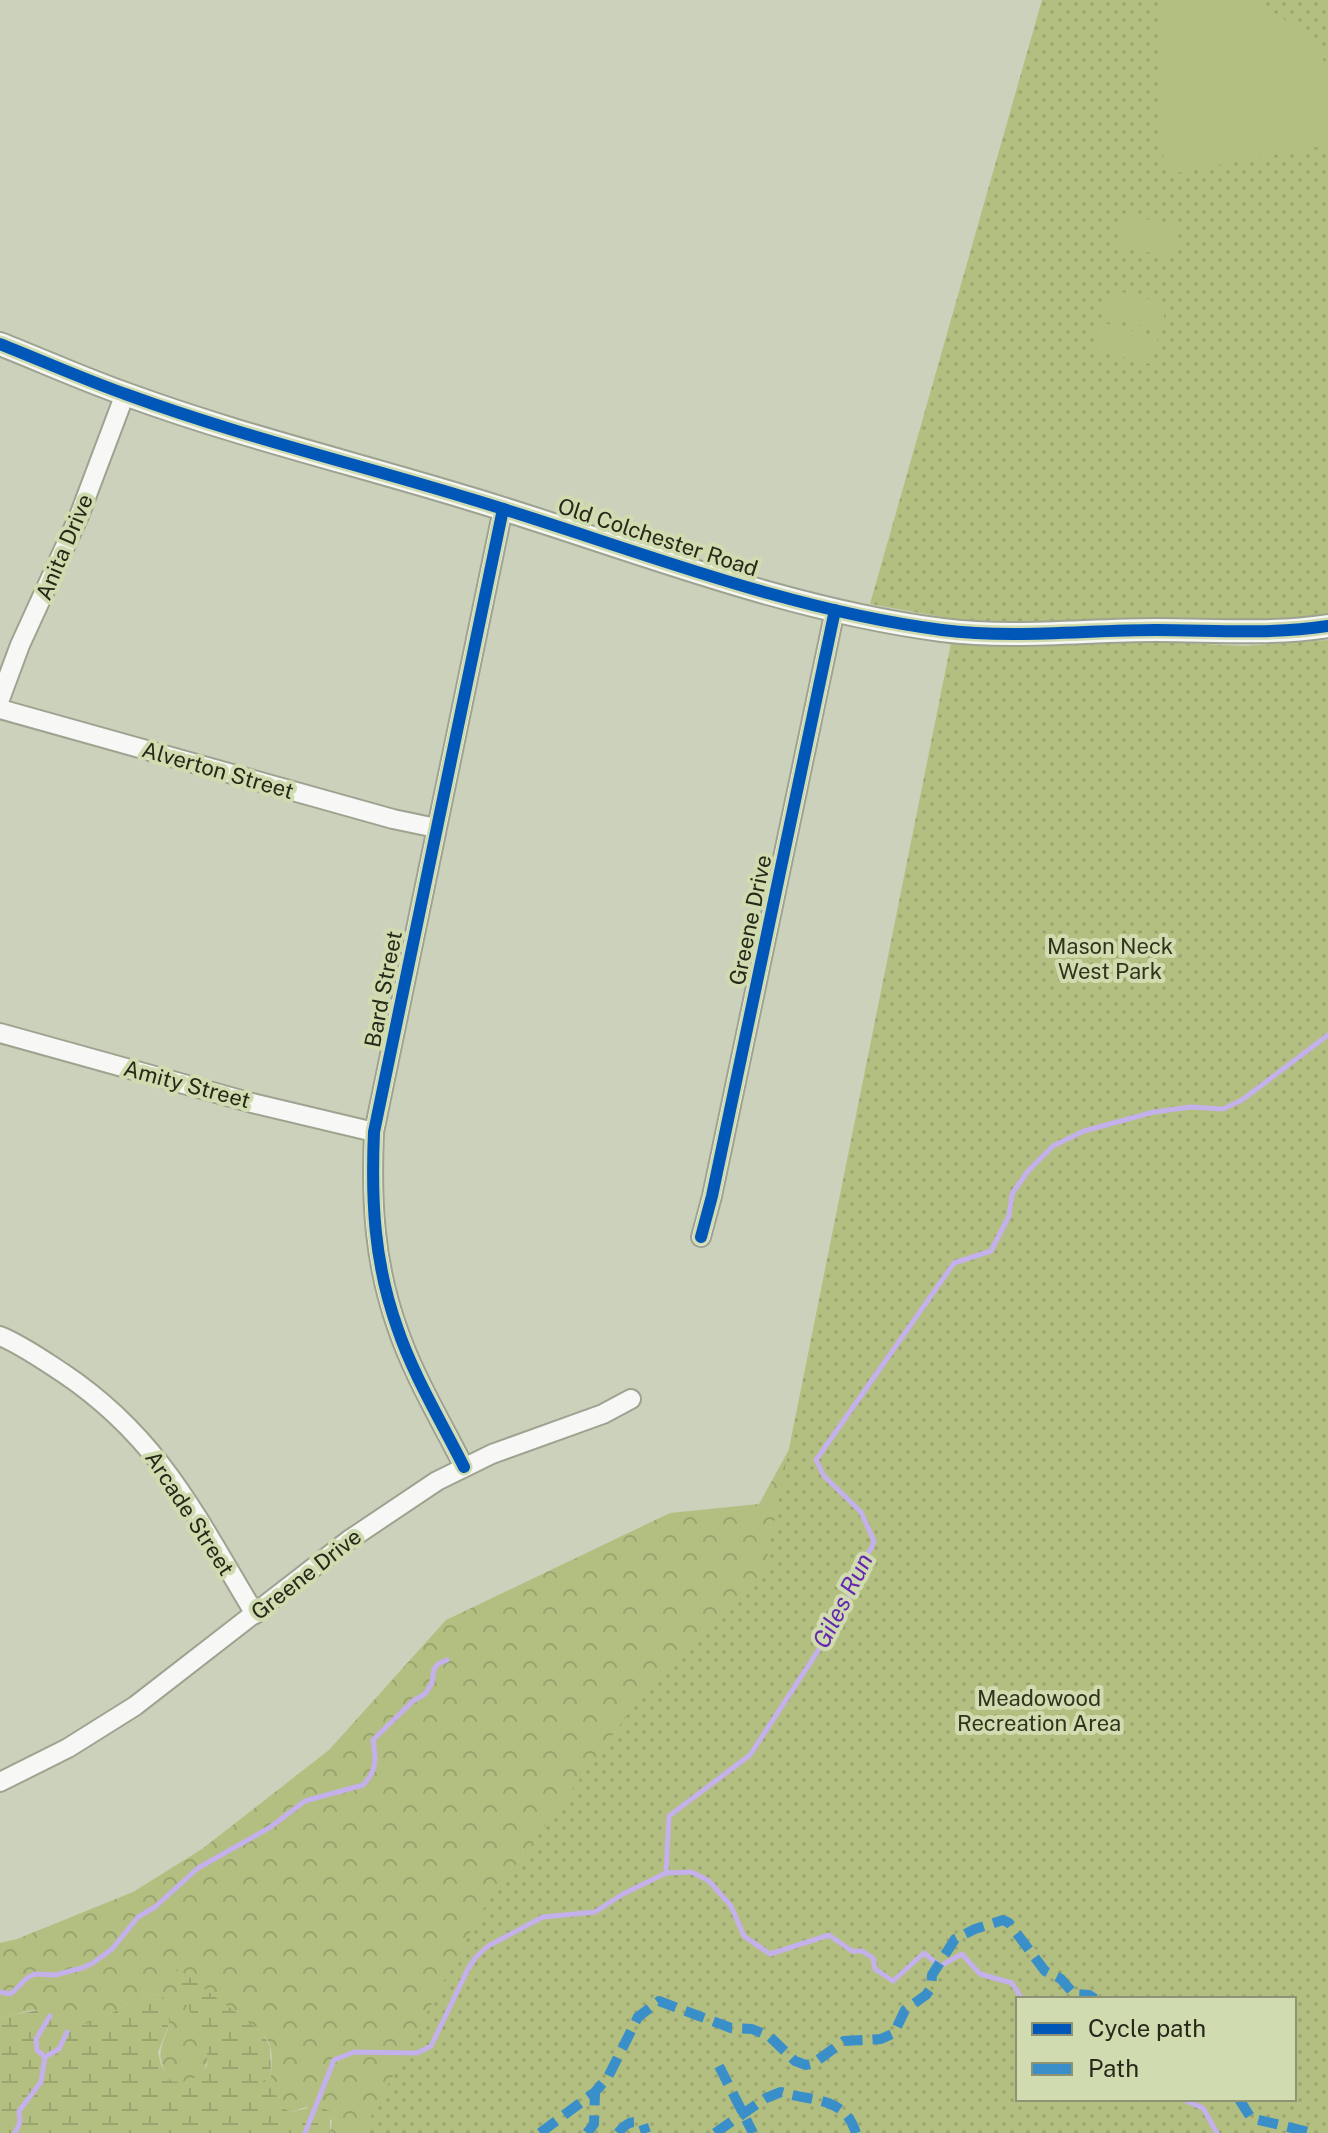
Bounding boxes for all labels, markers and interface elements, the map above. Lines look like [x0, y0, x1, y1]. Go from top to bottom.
street label: Anita Drive [30, 490, 98, 604]
street label: Old Colchester Road [555, 492, 761, 582]
street label: Alverton Street [139, 736, 297, 804]
street label: Greene Drive [724, 853, 776, 987]
street label: Bard Street [359, 929, 407, 1049]
park label: Mason Neck West Park [1047, 933, 1173, 984]
street label: Amity Street [121, 1055, 253, 1113]
street label: Arcade Street [140, 1446, 240, 1580]
street label: Greene Drive [246, 1523, 366, 1625]
water label: Giles Run [806, 1549, 878, 1653]
park label: Meadowood Recreation Area [957, 1685, 1121, 1736]
legend [1016, 1997, 1296, 2101]
text: Cycle path [1088, 2014, 1206, 2042]
text: Path [1088, 2054, 1139, 2082]

